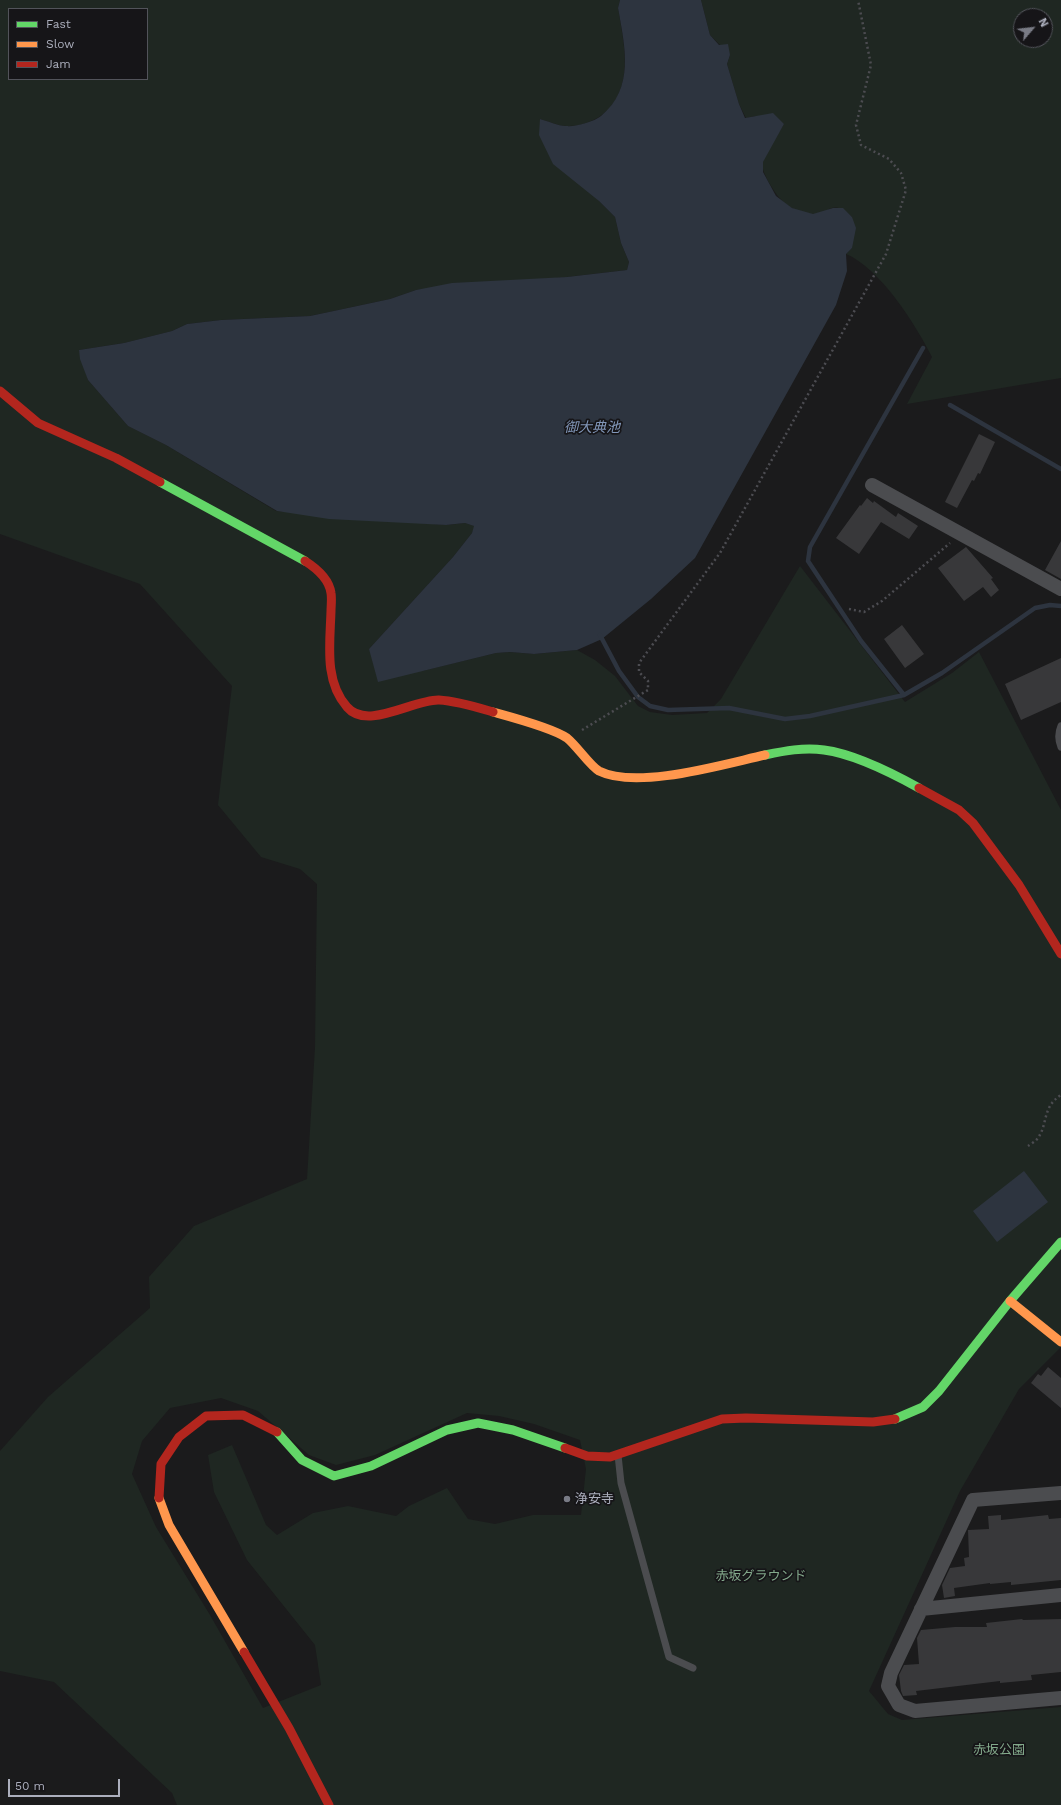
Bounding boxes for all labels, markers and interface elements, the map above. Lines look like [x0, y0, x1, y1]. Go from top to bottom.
legend [8, 8, 148, 80]
north arrow [1013, 8, 1053, 48]
text: N [1036, 16, 1051, 29]
text: Fast [46, 17, 71, 31]
text: Slow [46, 37, 74, 51]
text: Jam [46, 57, 71, 71]
water label: 御大典池 [564, 420, 620, 436]
place label: 浄安寺 [575, 1491, 614, 1507]
marker: 浄安寺 [562, 1494, 572, 1504]
park label: 赤坂グラウンド [716, 1568, 806, 1584]
park label: 赤坂公園 [973, 1742, 1025, 1758]
scale bar [10, 1771, 122, 1797]
text: 50 m [15, 1779, 45, 1793]

